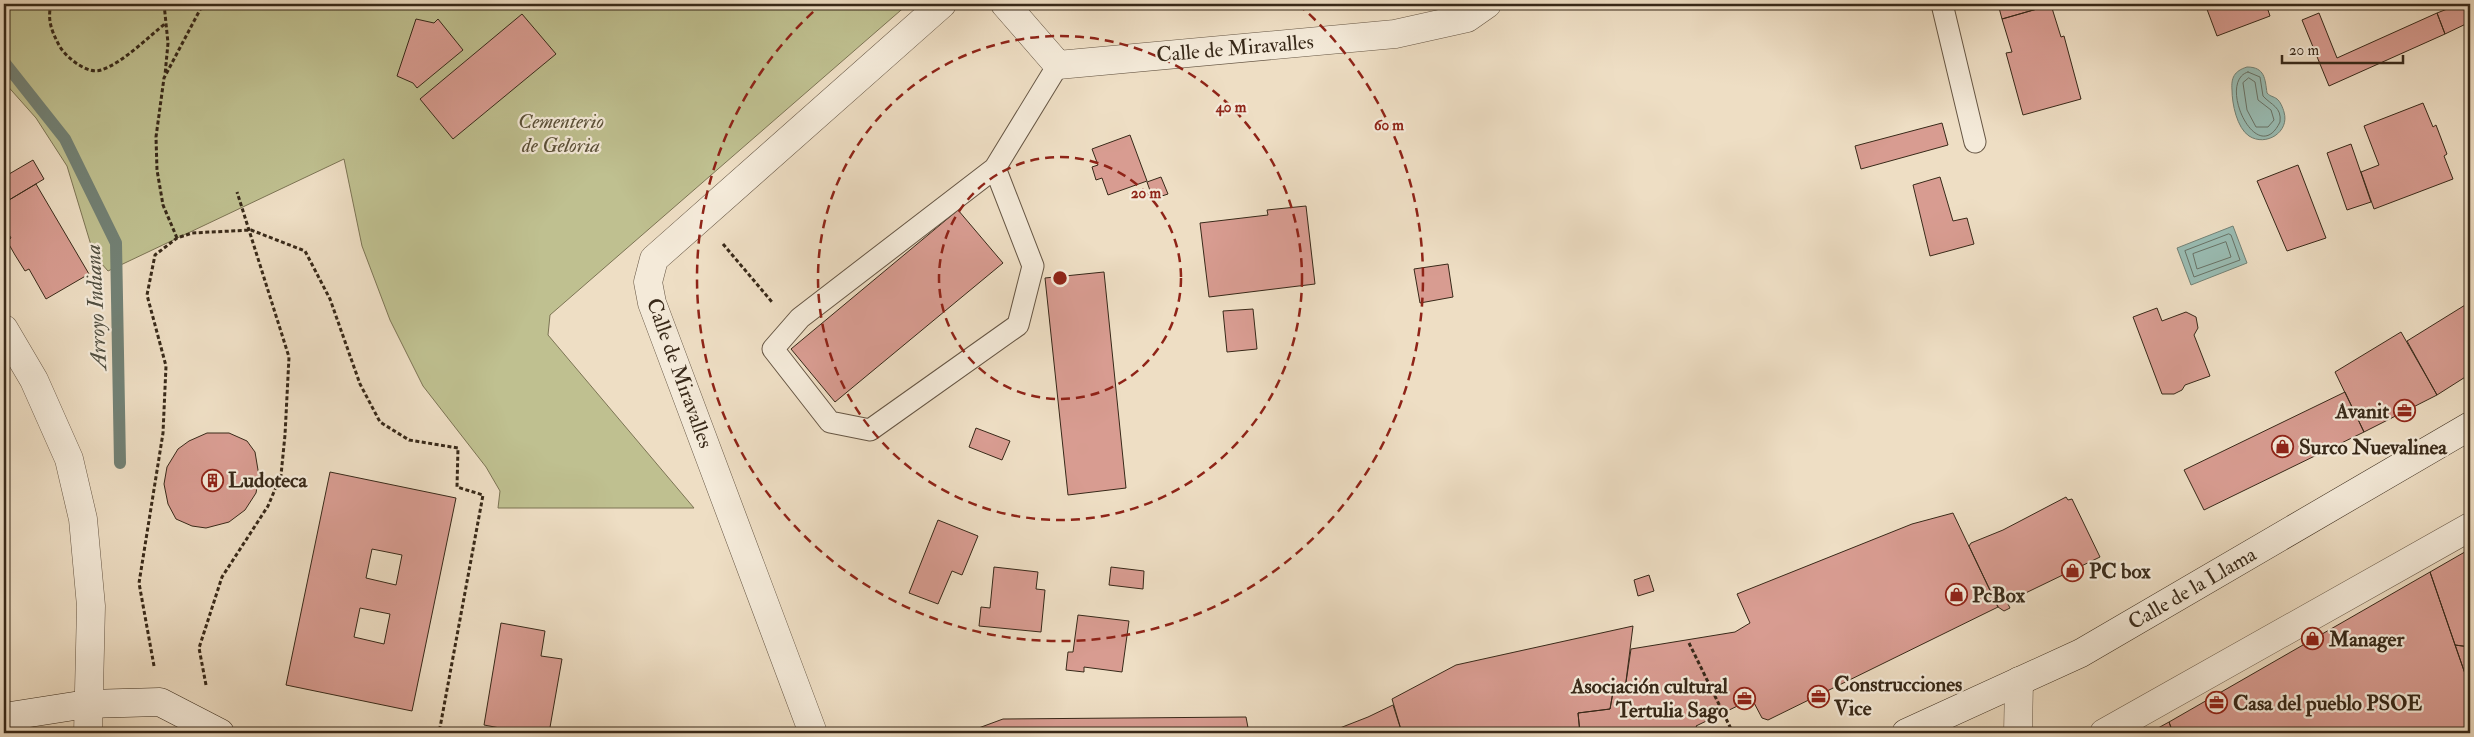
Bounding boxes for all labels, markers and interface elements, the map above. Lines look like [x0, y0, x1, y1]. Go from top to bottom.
street label: Calle de Miravalles [1155, 28, 1315, 69]
scale bar [2282, 32, 2403, 64]
text: 20 m [2289, 41, 2319, 60]
text: 40 m [1215, 98, 1247, 117]
park label: Cementerio de Geloria [518, 108, 604, 159]
text: 60 m [1374, 116, 1404, 135]
text: 20 m [1131, 184, 1161, 203]
water label: Arroyo Indiana [79, 243, 113, 372]
centre of rings [1051, 269, 1069, 287]
street label: Calle de Miravalles [640, 294, 719, 452]
place label: Avanit [2334, 398, 2389, 425]
office icon: Avanit [2393, 399, 2417, 423]
place label: Surco Nuevalinea [2299, 434, 2448, 461]
shop icon: Surco Nuevalinea [2271, 435, 2295, 459]
place label: Ludoteca [228, 467, 309, 494]
building icon: Ludoteca [200, 468, 224, 492]
street label: Calle de la Llama [2123, 541, 2262, 636]
place label: PC box [2089, 558, 2151, 585]
shop icon: PC box [2061, 559, 2085, 583]
place label: PcBox [1972, 582, 2026, 609]
shop icon: PcBox [1944, 583, 1968, 607]
place label: Manager [2328, 626, 2405, 653]
shop icon: Manager [2301, 627, 2325, 651]
place label: Construcciones Vice [1833, 671, 1962, 722]
place label: Asociación cultural Tertulia Sago [1570, 673, 1729, 724]
office icon: Construcciones Vice [1806, 684, 1830, 708]
office icon: Asociación cultural Tertulia Sago [1732, 686, 1756, 710]
place label: Casa del pueblo PSOE [2233, 690, 2422, 717]
office icon: Casa del pueblo PSOE [2205, 691, 2229, 715]

